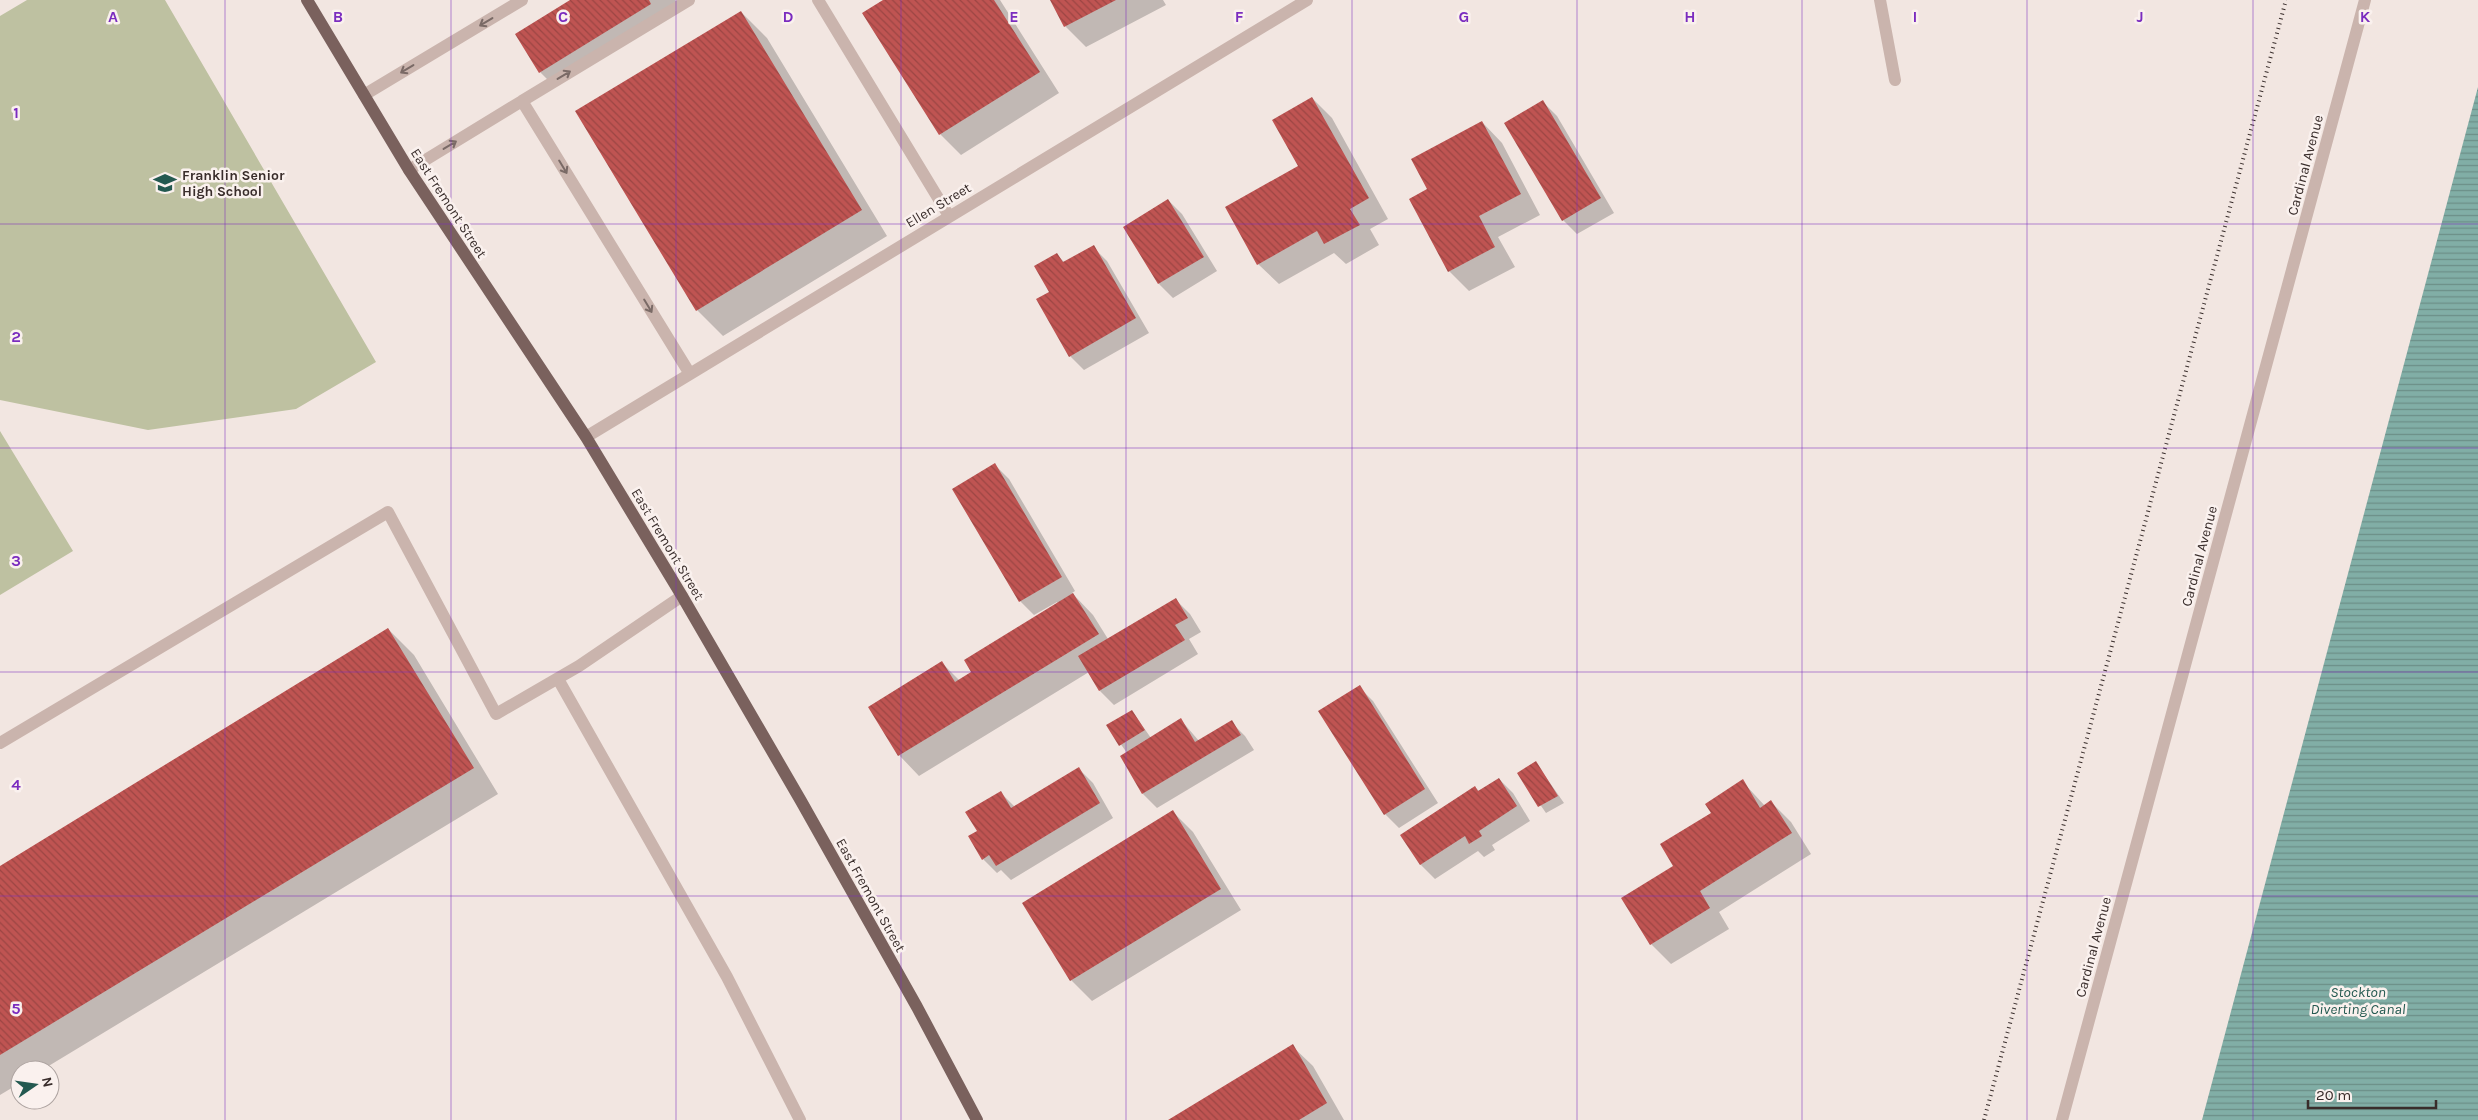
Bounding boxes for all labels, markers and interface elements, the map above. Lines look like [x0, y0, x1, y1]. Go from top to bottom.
text: A [108, 7, 118, 26]
text: B [333, 7, 343, 26]
text: C [558, 7, 568, 26]
text: D [783, 7, 794, 26]
text: E [1009, 7, 1019, 26]
text: F [1235, 7, 1244, 26]
text: G [1459, 7, 1469, 26]
text: H [1684, 7, 1696, 26]
text: I [1913, 7, 1917, 26]
text: J [2136, 7, 2144, 26]
text: K [2360, 7, 2371, 26]
one-way arrow [479, 17, 493, 27]
one-way arrow [401, 64, 415, 74]
one-way arrow [557, 70, 571, 80]
text: 1 [13, 103, 19, 122]
street label: Cardinal Avenue [2284, 113, 2327, 217]
one-way arrow [443, 139, 457, 149]
street label: East Fremont Street [407, 145, 490, 261]
one-way arrow [559, 160, 569, 174]
place label: Franklin Senior High School [182, 167, 285, 200]
school or university icon: Franklin Senior High School [152, 170, 178, 196]
street label: Ellen Street [903, 179, 974, 232]
one-way arrow [643, 298, 653, 312]
text: 2 [11, 327, 21, 346]
street label: East Fremont Street [627, 485, 708, 603]
street label: Cardinal Avenue [2178, 504, 2221, 608]
text: 3 [11, 551, 21, 570]
text: 4 [11, 775, 21, 794]
street label: East Fremont Street [832, 835, 909, 955]
street label: Cardinal Avenue [2072, 895, 2115, 999]
water label: Stockton Diverting Canal [2310, 983, 2406, 1018]
text: 5 [11, 999, 21, 1018]
north arrow [10, 1060, 60, 1110]
text: N [38, 1075, 57, 1089]
scale bar [2308, 1078, 2436, 1110]
text: 20 m [2316, 1086, 2351, 1104]

